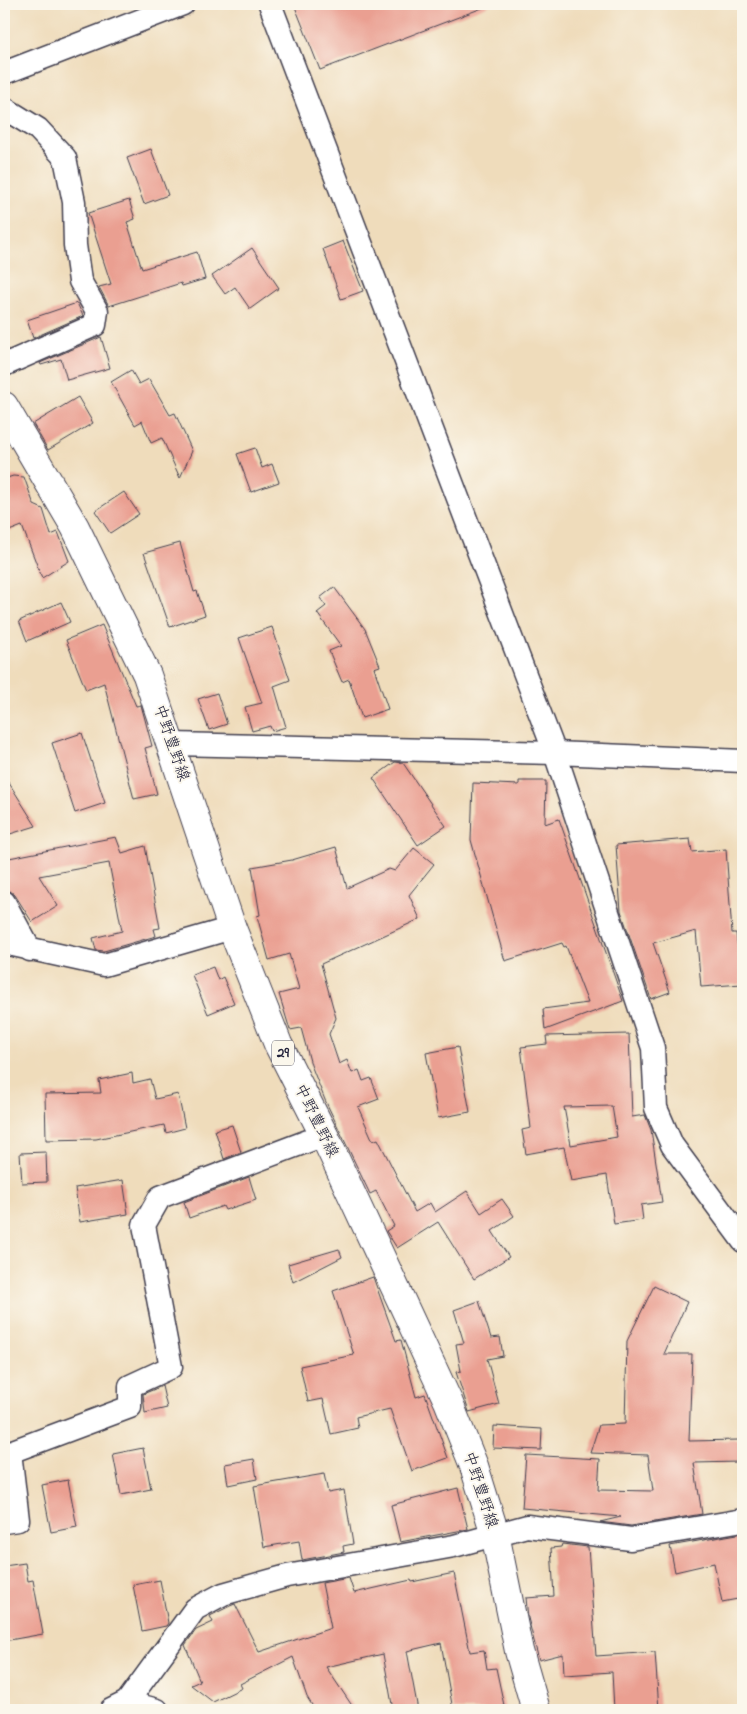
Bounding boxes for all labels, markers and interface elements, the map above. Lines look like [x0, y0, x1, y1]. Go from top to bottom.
street label: 中野豊野線 [147, 701, 195, 785]
road number: 29 [272, 1040, 294, 1066]
street label: 中野豊野線 [288, 1080, 344, 1162]
street label: 中野豊野線 [456, 1448, 504, 1532]

